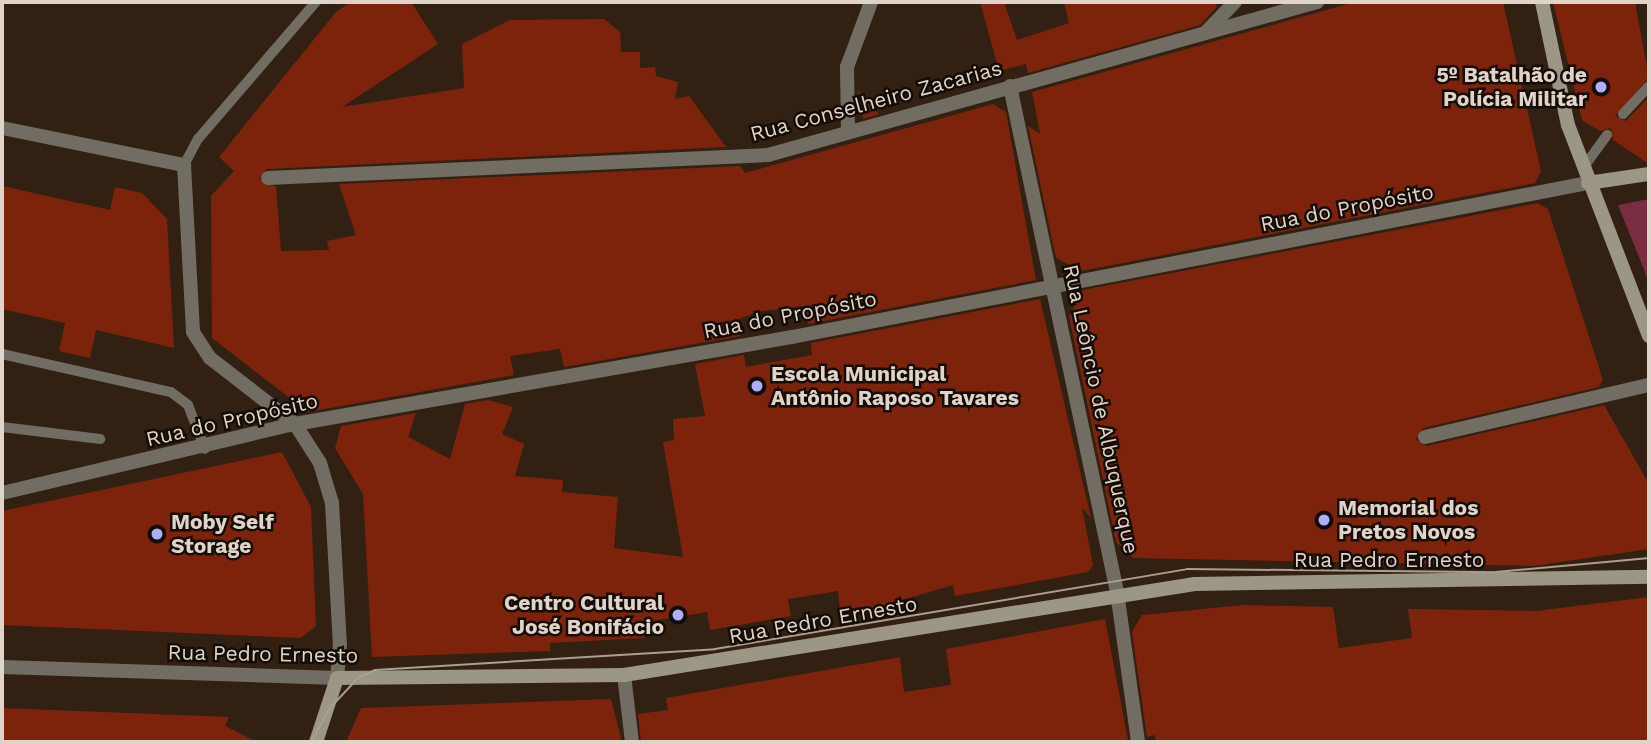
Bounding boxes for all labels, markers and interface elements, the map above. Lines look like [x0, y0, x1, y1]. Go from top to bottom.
street label: Rua Conselheiro Zacarias [747, 55, 1005, 147]
place label: 5º Batalhão de Polícia Militar [1436, 62, 1587, 112]
marker: 5º Batalhão de Polícia Militar [1593, 79, 1609, 95]
street label: Rua do Propósito [1258, 179, 1436, 237]
street label: Rua Leôncio de Albuquerque [1058, 261, 1144, 557]
street label: Rua do Propósito [701, 286, 879, 344]
place label: Escola Municipal Antônio Raposo Tavares [771, 361, 1019, 411]
marker: Escola Municipal Antônio Raposo Tavares [749, 378, 765, 394]
street label: Rua do Propósito [143, 388, 321, 452]
place label: Memorial dos Pretos Novos [1338, 495, 1479, 545]
place label: Moby Self Storage [171, 509, 274, 559]
marker: Memorial dos Pretos Novos [1316, 512, 1332, 528]
marker: Moby Self Storage [149, 526, 165, 542]
street label: Rua Pedro Ernesto [1293, 547, 1485, 573]
place label: Centro Cultural José Bonifácio [504, 590, 664, 640]
street label: Rua Pedro Ernesto [727, 591, 919, 649]
marker: Centro Cultural José Bonifácio [670, 607, 686, 623]
street label: Rua Pedro Ernesto [167, 640, 359, 668]

